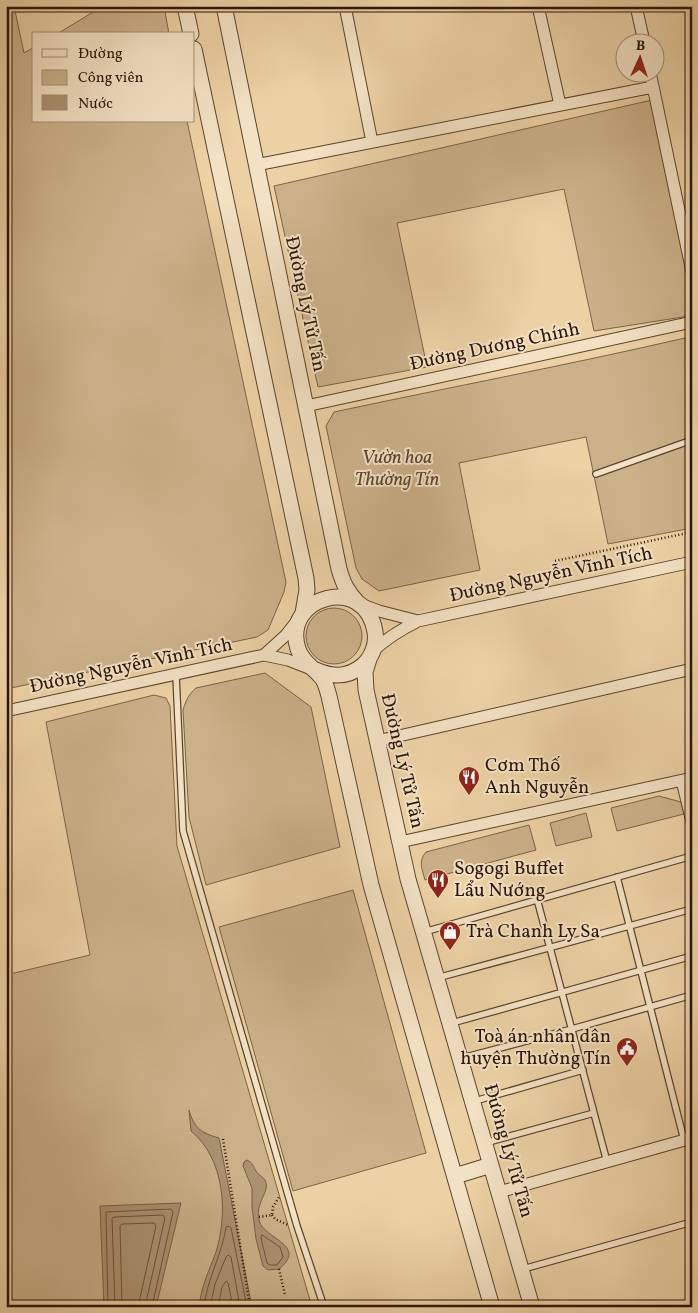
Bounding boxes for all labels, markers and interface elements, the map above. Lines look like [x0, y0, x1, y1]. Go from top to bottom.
legend [32, 32, 195, 122]
north arrow [616, 32, 666, 82]
text: B [635, 37, 646, 56]
text: Đường [78, 44, 123, 65]
text: Công viên [78, 68, 143, 89]
text: Nước [78, 94, 113, 115]
street label: Đường Lý Tử Tấn [278, 234, 332, 374]
street label: Đường Dương Chính [408, 316, 582, 378]
park label: Vườn hoa Thường Tín [355, 445, 439, 493]
street label: Đường Nguyễn Vĩnh Tích [447, 541, 655, 609]
street label: Đường Nguyễn Vĩnh Tích [27, 632, 235, 700]
street label: Đường Lý Tử Tấn [374, 691, 430, 831]
place label: Cơm Thố Anh Nguyễn [485, 753, 589, 801]
restaurant icon: Cơm Thố Anh Nguyễn [457, 765, 481, 796]
place label: Sogogi Buffet Lẩu Nướng [454, 856, 565, 904]
restaurant icon: Sogogi Buffet Lẩu Nướng [426, 868, 450, 899]
place label: Trà Chanh Ly Sa [466, 919, 600, 945]
shop icon: Trà Chanh Ly Sa [438, 920, 462, 951]
place label: Toà án nhân dân huyện Thường Tín [460, 1024, 611, 1072]
public building icon: Toà án nhân dân huyện Thường Tín [615, 1036, 639, 1067]
street label: Đường Lý Tử Tấn [476, 1081, 540, 1221]

